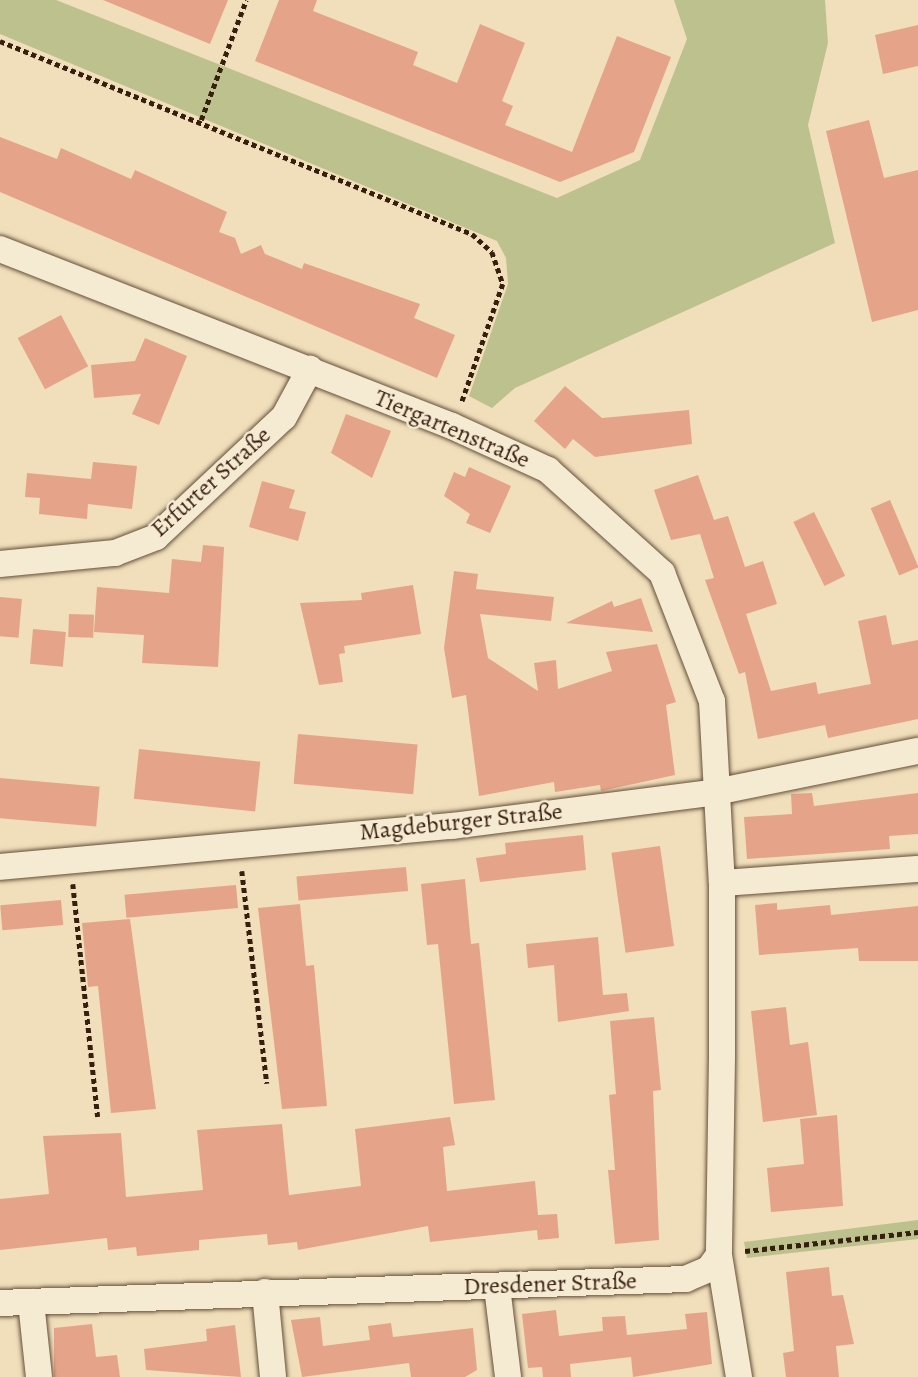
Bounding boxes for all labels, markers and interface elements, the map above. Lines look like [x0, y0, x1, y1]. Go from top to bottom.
street label: Tiergartenstraße [370, 383, 534, 475]
street label: Erfurter Straße [145, 421, 277, 543]
street label: Magdeburger Straße [358, 797, 564, 847]
street label: Dresdener Straße [463, 1267, 637, 1301]

